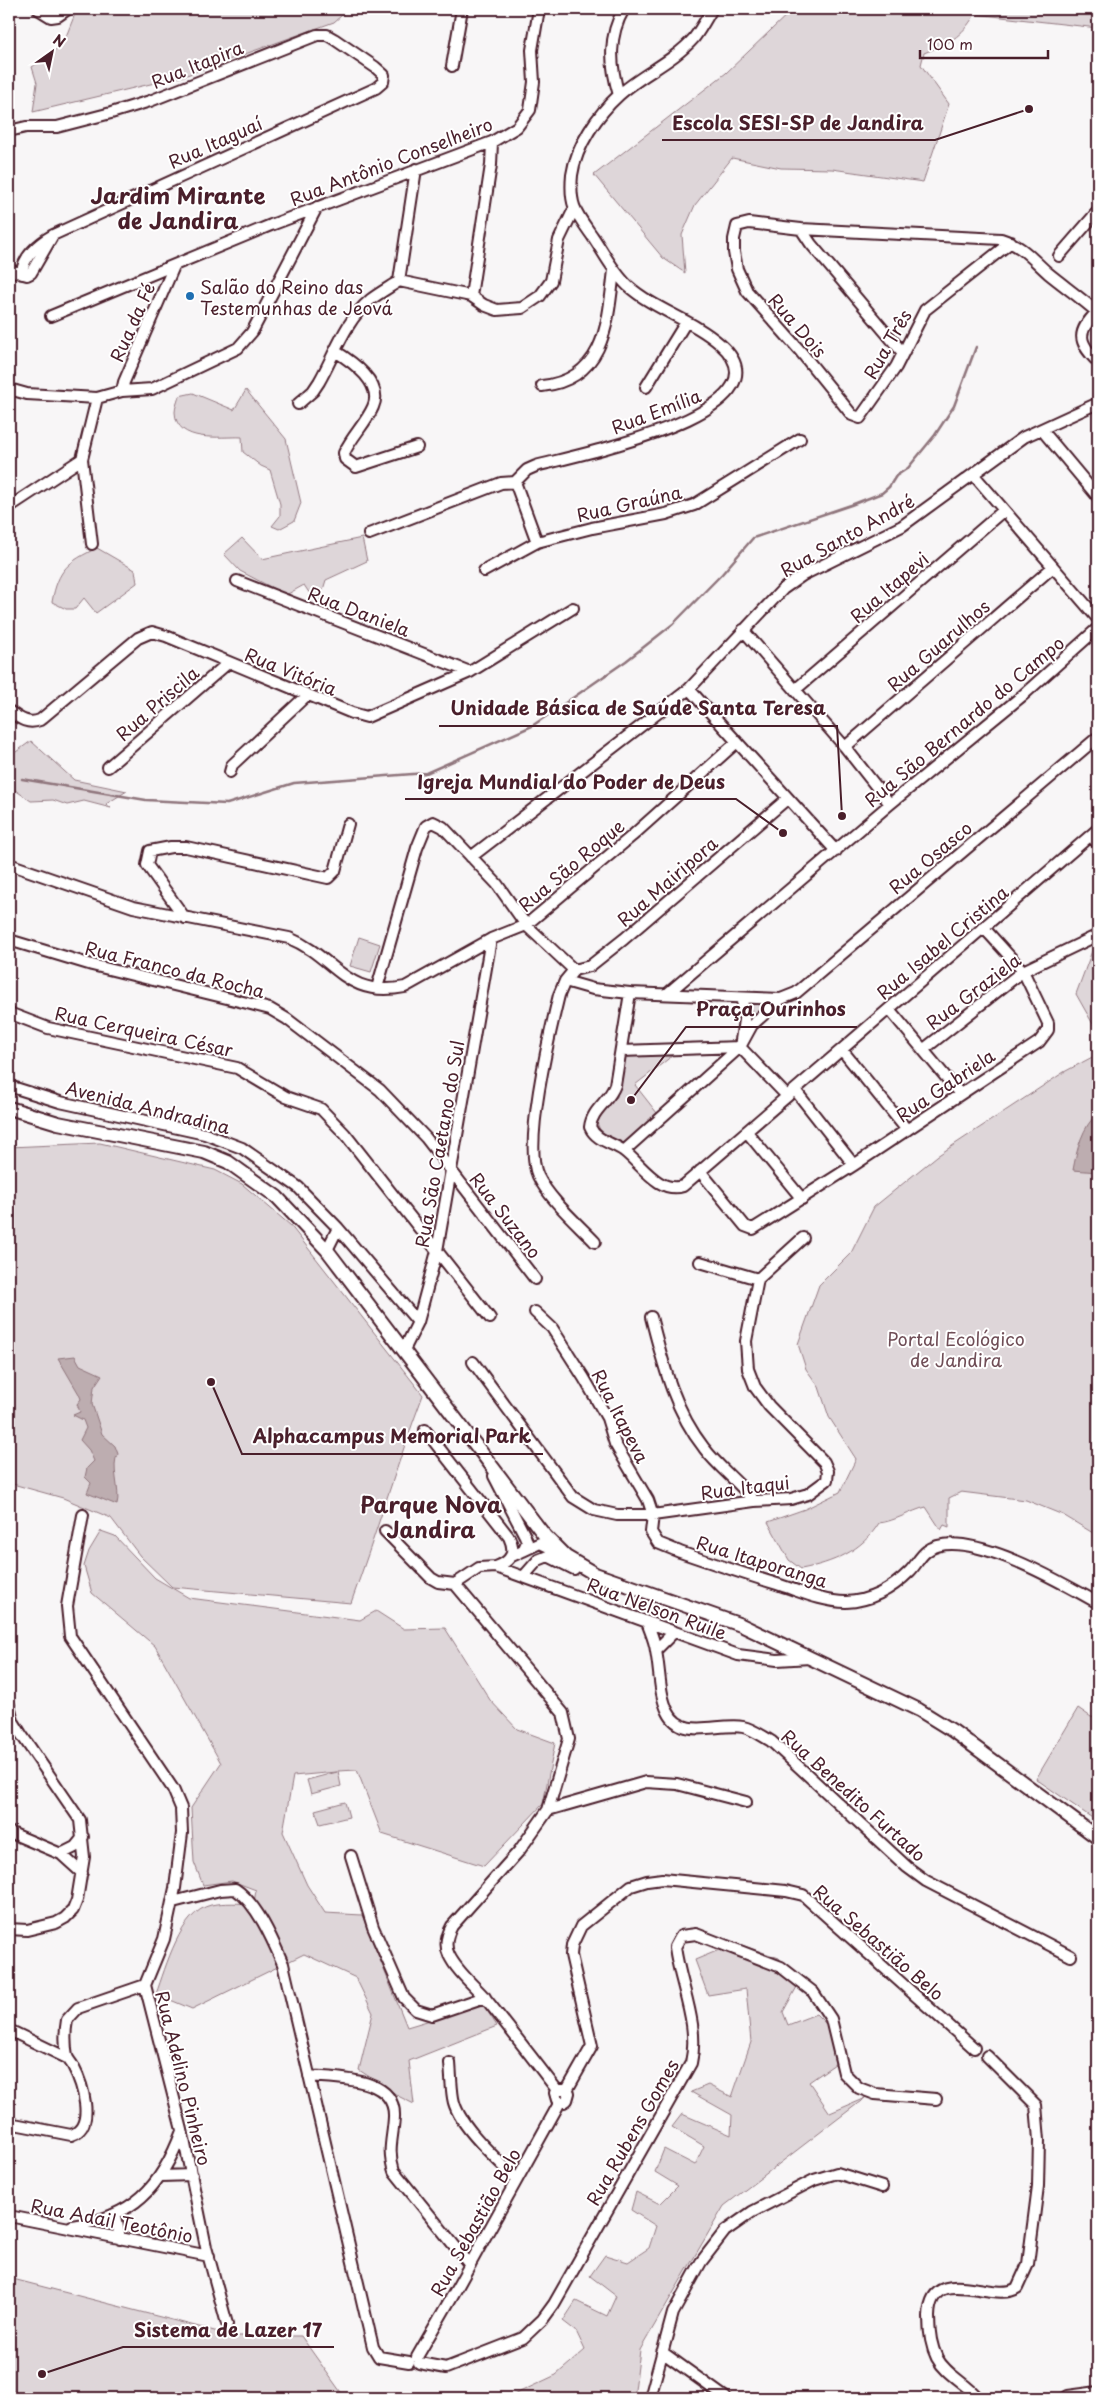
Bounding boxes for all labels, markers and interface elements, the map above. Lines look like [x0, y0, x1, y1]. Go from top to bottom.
north arrow [28, 28, 78, 78]
scale bar [920, 28, 1047, 60]
text: N [49, 29, 70, 53]
text: 100 m [927, 32, 973, 55]
street label: Rua Itapira [147, 33, 248, 95]
callout: Escola SESI-SP de Jandira [662, 106, 935, 140]
text: Escola SESI-SP de Jandira [672, 108, 924, 136]
street label: Rua Itaguaí [164, 109, 267, 175]
street label: Rua Antônio Conselheiro [286, 110, 496, 212]
district label: Jardim Mirante de Jandira [90, 178, 266, 236]
place label: Salão do Reino das Testemunhas de Jeová [200, 273, 393, 321]
street label: Rua da Fé [103, 278, 161, 366]
street label: Rua Dois [762, 287, 834, 363]
marker: Salão do Reino das Testemunhas de Jeová [184, 290, 196, 302]
street label: Rua Três [856, 304, 918, 384]
street label: Rua Emília [607, 382, 705, 440]
street label: Rua Graúna [574, 478, 685, 528]
street label: Rua Santo André [775, 487, 919, 583]
street label: Rua Itapevi [844, 545, 934, 629]
street label: Rua Daniela [304, 579, 415, 643]
street label: Rua Guarulhos [881, 593, 995, 697]
street label: Rua São Bernardo do Campo [858, 629, 1070, 813]
street label: Rua Vitória [241, 640, 342, 702]
street label: Rua Priscila [110, 659, 205, 747]
callout: Unidade Básica de Saúde Santa Teresa [439, 692, 837, 726]
text: Unidade Básica de Saúde Santa Teresa [450, 693, 826, 721]
callout: Igreja Mundial do Poder de Deus [405, 765, 736, 799]
text: Igreja Mundial do Poder de Deus [417, 767, 725, 795]
street label: Rua São Roque [512, 812, 630, 918]
street label: Rua Osasco [883, 814, 977, 900]
street label: Rua Mairipora [611, 830, 723, 932]
street label: Rua Isabel Cristina [870, 878, 1014, 1005]
street label: Rua Franco da Rocha [82, 934, 268, 1005]
street label: Rua Graziela [920, 946, 1027, 1036]
callout: Praça Ourinhos [686, 993, 857, 1027]
text: Praça Ourinhos [696, 994, 846, 1022]
street label: Rua Cerqueira César [53, 999, 236, 1063]
street label: Rua São Caetano do Sul [408, 1038, 470, 1250]
street label: Rua Gabriela [890, 1041, 1001, 1128]
street label: Avenida Andradina [63, 1074, 233, 1141]
street label: Rua Suzano [464, 1166, 548, 1264]
park label: Portal Ecológico de Jandira [887, 1325, 1025, 1373]
street label: Rua Itapeva [586, 1364, 656, 1468]
callout: Alphacampus Memorial Park [242, 1420, 543, 1454]
text: Alphacampus Memorial Park [252, 1421, 532, 1449]
street label: Rua Itaqui [699, 1468, 791, 1506]
district label: Parque Nova Jandira [360, 1487, 502, 1545]
street label: Rua Itaporanga [693, 1528, 831, 1594]
street label: Rua Nelson Ruile [583, 1570, 731, 1646]
street label: Rua Benedito Furtado [776, 1723, 932, 1867]
street label: Rua Sebastião Belo [808, 1878, 950, 2006]
street label: Rua Adelino Pinheiro [149, 1988, 219, 2168]
street label: Rua Rubens Gomes [579, 2054, 685, 2210]
street label: Rua Sebastião Belo [423, 2143, 527, 2301]
street label: Rua Adail Teotônio [29, 2191, 195, 2249]
callout: Sistema de Lazer 17 [123, 2313, 334, 2347]
text: Sistema de Lazer 17 [134, 2315, 322, 2343]

